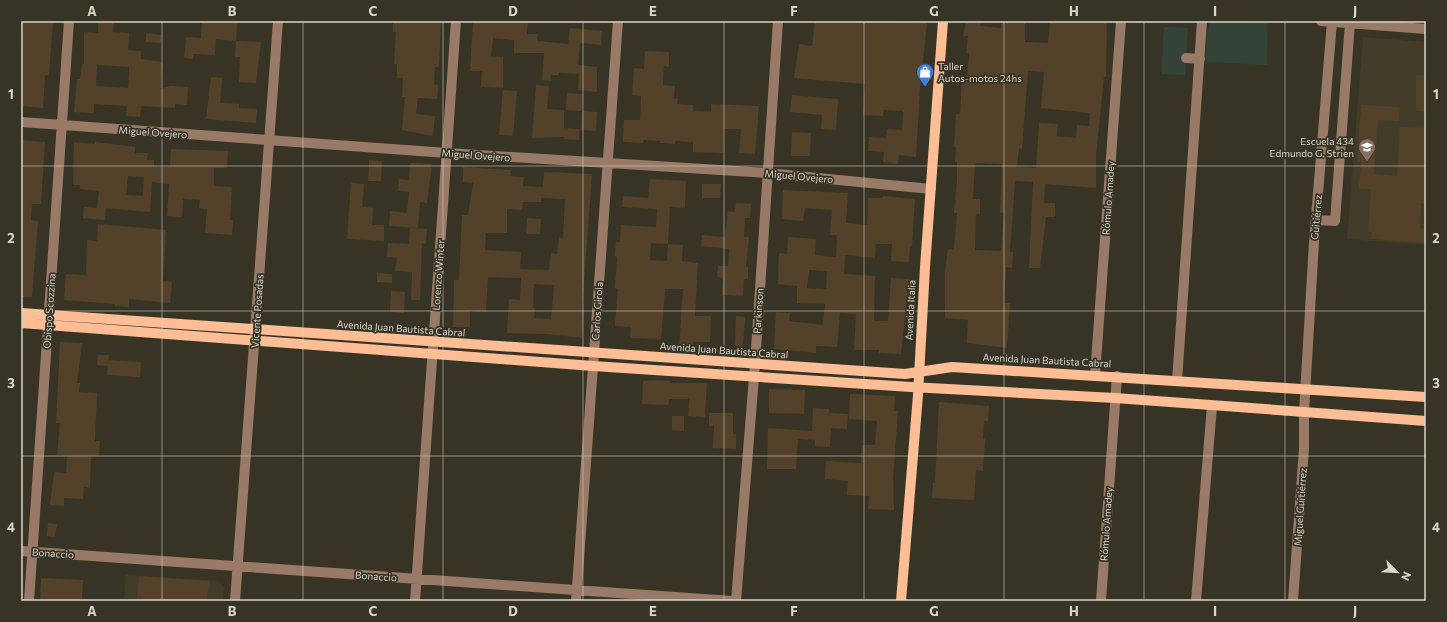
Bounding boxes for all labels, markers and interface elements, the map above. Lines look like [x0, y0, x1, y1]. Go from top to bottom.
text: A [87, 3, 97, 19]
text: B [228, 3, 237, 19]
text: C [369, 3, 378, 19]
text: D [508, 3, 518, 19]
text: E [649, 3, 657, 19]
text: F [790, 3, 798, 19]
text: G [929, 3, 939, 19]
text: H [1069, 3, 1079, 19]
text: I [1213, 3, 1217, 19]
text: J [1353, 3, 1357, 19]
place label: Taller Autos-motos 24hs [938, 60, 1022, 84]
shop icon: Taller Autos-motos 24hs [915, 62, 935, 87]
text: 1 [8, 86, 14, 102]
text: 1 [1433, 86, 1439, 102]
street label: Miguel Ovejero [118, 124, 188, 140]
place label: Escuela 434 Edmundo G. Strien [1270, 135, 1354, 159]
school or university icon: Escuela 434 Edmundo G. Strien [1357, 137, 1377, 162]
street label: Miguel Ovejero [441, 147, 511, 163]
street label: Rómulo Amadey [1099, 161, 1117, 235]
street label: Miguel Ovejero [764, 167, 834, 185]
street label: Guitiérrez [1308, 194, 1324, 240]
text: 2 [7, 230, 15, 246]
text: 2 [1432, 230, 1440, 246]
street label: Lorenzo Winter [430, 239, 446, 311]
street label: Obispo Scozzina [40, 273, 58, 349]
street label: Vicente Posadas [248, 273, 266, 348]
street label: Avenida Italia [902, 280, 918, 340]
street label: Carlos Girola [589, 281, 605, 341]
street label: Parkinson [750, 288, 766, 334]
street label: Avenida Juan Bautista Cabral [336, 318, 466, 338]
street label: Avenida Juan Bautista Cabral [659, 340, 789, 360]
street label: Avenida Juan Bautista Cabral [982, 351, 1112, 369]
text: 3 [7, 375, 15, 391]
text: 3 [1432, 375, 1440, 391]
street label: Miguel Guitiérrez [1291, 467, 1309, 547]
street label: Rómulo Amadey [1097, 487, 1115, 561]
text: 4 [7, 519, 15, 535]
text: 4 [1432, 519, 1440, 535]
street label: Bonaccio [32, 546, 74, 560]
north arrow [1377, 552, 1417, 592]
street label: Bonaccio [355, 569, 397, 583]
text: N [1399, 570, 1414, 583]
text: A [87, 603, 97, 619]
text: B [228, 603, 237, 619]
text: C [369, 603, 378, 619]
text: D [508, 603, 518, 619]
text: E [649, 603, 657, 619]
text: F [790, 603, 798, 619]
text: G [929, 603, 939, 619]
text: H [1069, 603, 1079, 619]
text: I [1213, 603, 1217, 619]
text: J [1353, 603, 1357, 619]

